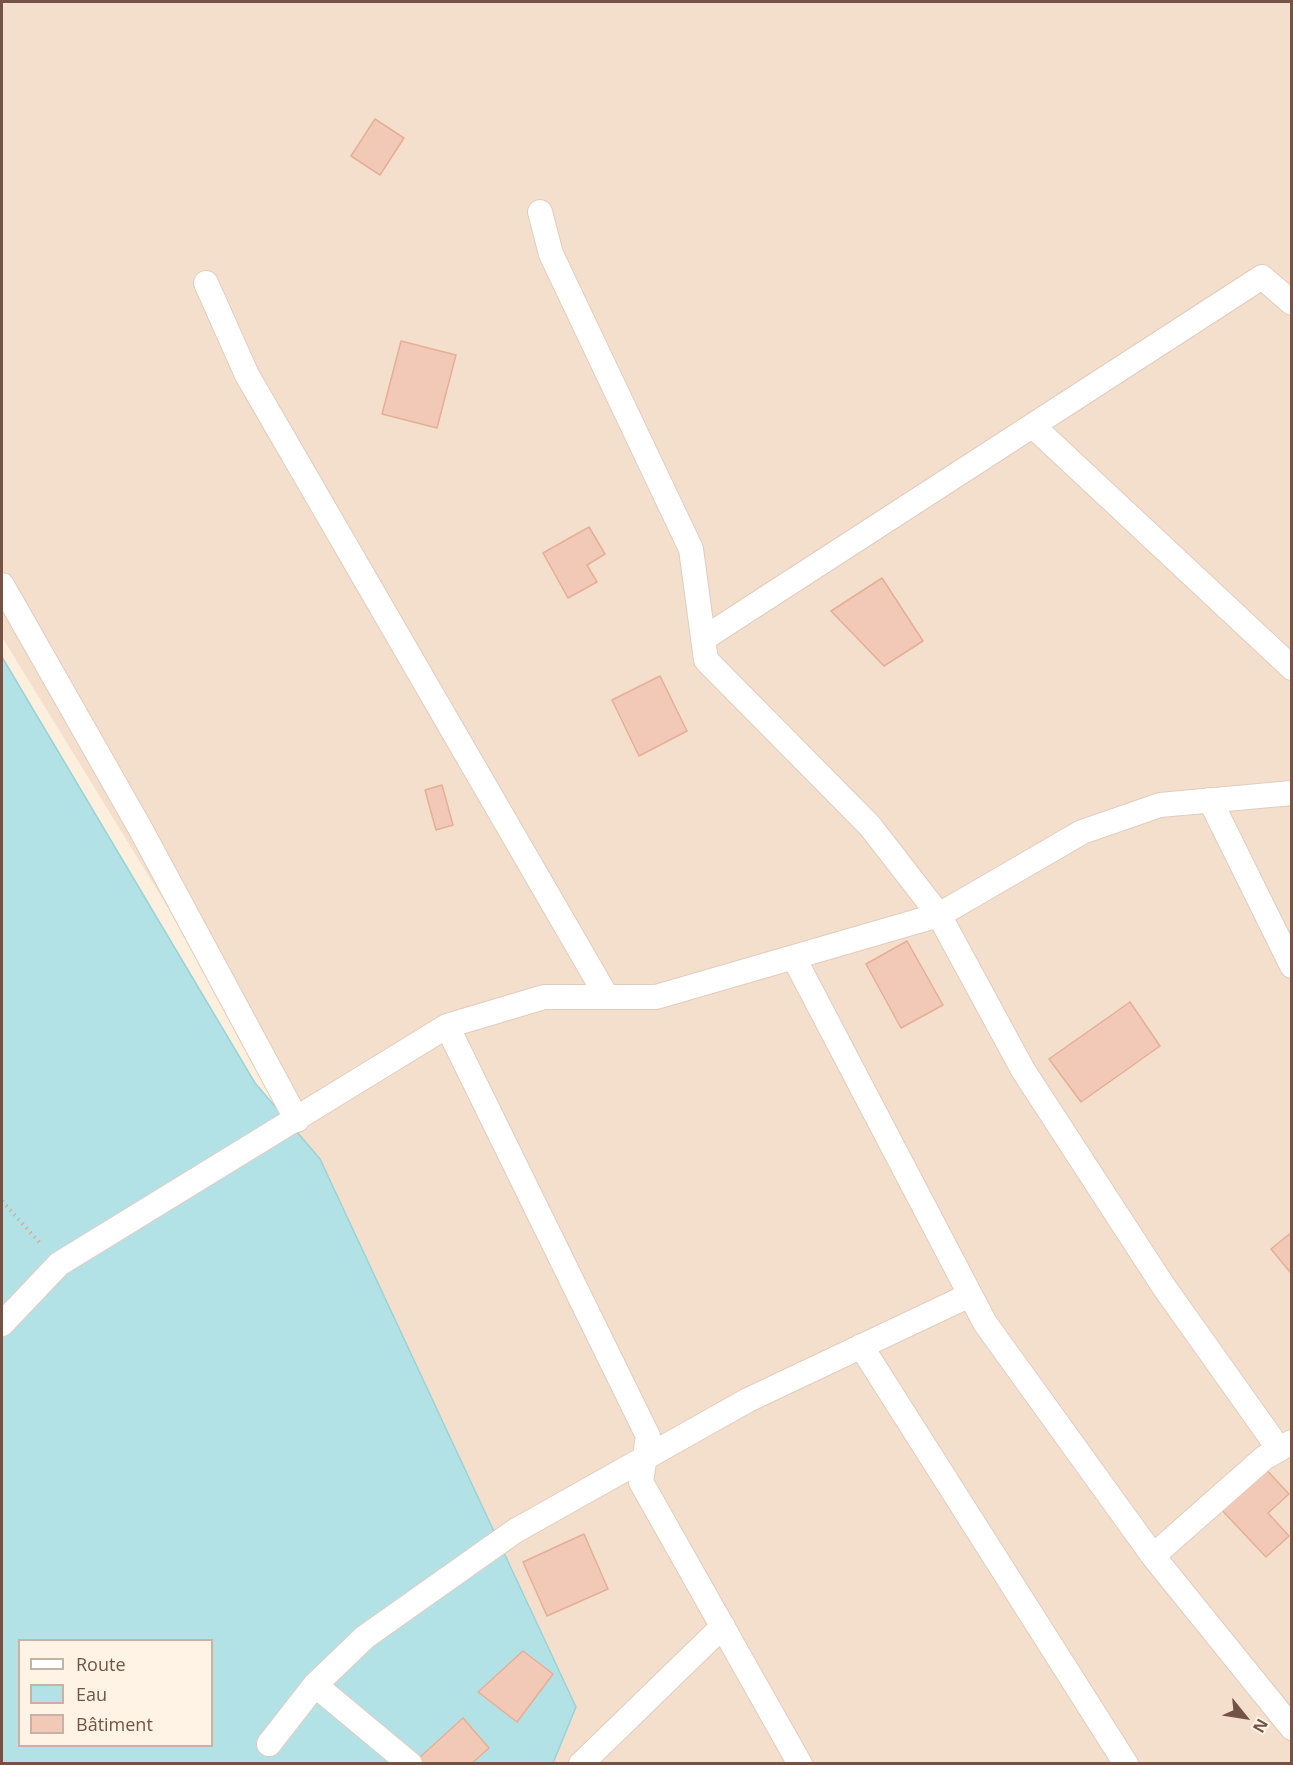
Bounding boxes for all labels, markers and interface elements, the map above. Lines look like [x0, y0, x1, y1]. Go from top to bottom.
legend [18, 1639, 213, 1747]
text: Route [76, 1652, 126, 1676]
text: Eau [76, 1682, 107, 1706]
north arrow [1215, 1687, 1275, 1747]
text: Bâtiment [76, 1712, 153, 1736]
text: N [1248, 1715, 1273, 1737]

